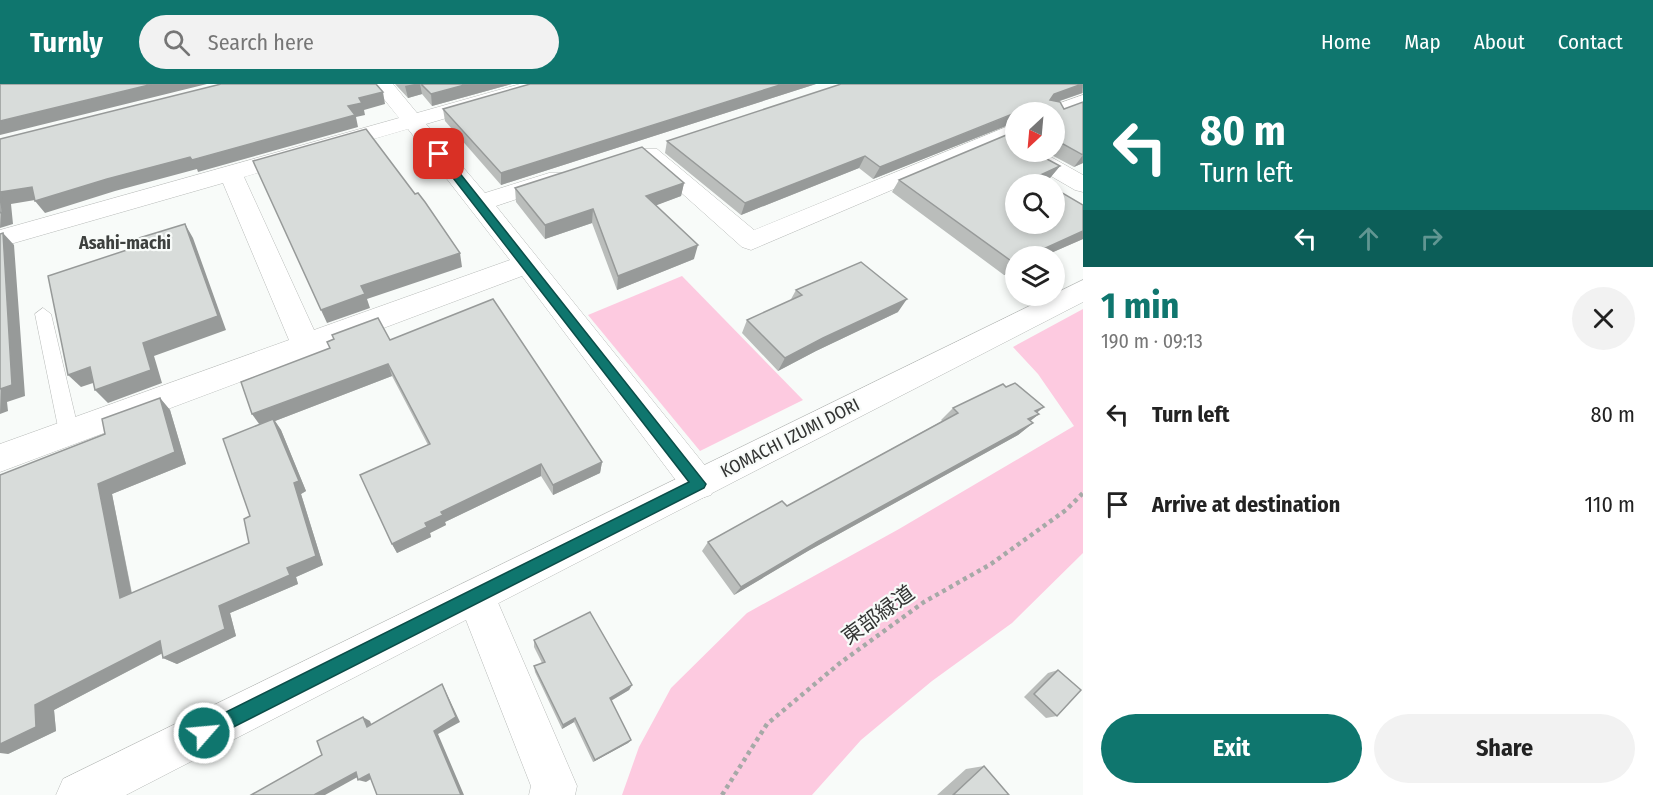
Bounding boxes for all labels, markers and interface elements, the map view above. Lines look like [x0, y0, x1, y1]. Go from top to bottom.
search box [139, 15, 559, 69]
text: Turnly [30, 26, 103, 59]
icon: search [160, 26, 193, 59]
text: Search here [208, 29, 314, 56]
text: Home [1321, 29, 1371, 55]
text: Map [1404, 29, 1441, 55]
text: About [1474, 29, 1525, 55]
text: Contact [1558, 29, 1623, 55]
north arrow [1005, 102, 1065, 162]
map controls [1005, 102, 1065, 306]
text: 80 m [1200, 106, 1286, 156]
icon: left [1101, 108, 1179, 186]
pin [413, 128, 464, 179]
icon: arrive [422, 137, 455, 170]
text: Turn left [1200, 157, 1293, 189]
button: search [1005, 174, 1065, 234]
icon: left [1289, 222, 1322, 255]
icon: ahead [1352, 222, 1385, 255]
icon: right [1415, 222, 1448, 255]
district label: Asahi-machi [78, 232, 171, 254]
button: layers [1005, 246, 1065, 306]
text: 1 min [1101, 284, 1179, 328]
button: close [1572, 287, 1635, 350]
text: 190 m · 09:13 [1101, 329, 1203, 353]
street label: KOMACHI IZUMI DORI [717, 393, 863, 483]
icon: left [1101, 398, 1134, 431]
text: Turn left [1152, 401, 1230, 428]
text: 80 m [1590, 401, 1635, 428]
icon: arrive [1101, 488, 1134, 521]
text: Arrive at destination [1152, 491, 1340, 518]
text: 110 m [1585, 491, 1635, 518]
street label: 東部緑道 [836, 580, 920, 650]
position arrow [172, 701, 236, 765]
button: Exit [1101, 714, 1362, 783]
button: Share [1374, 714, 1635, 783]

